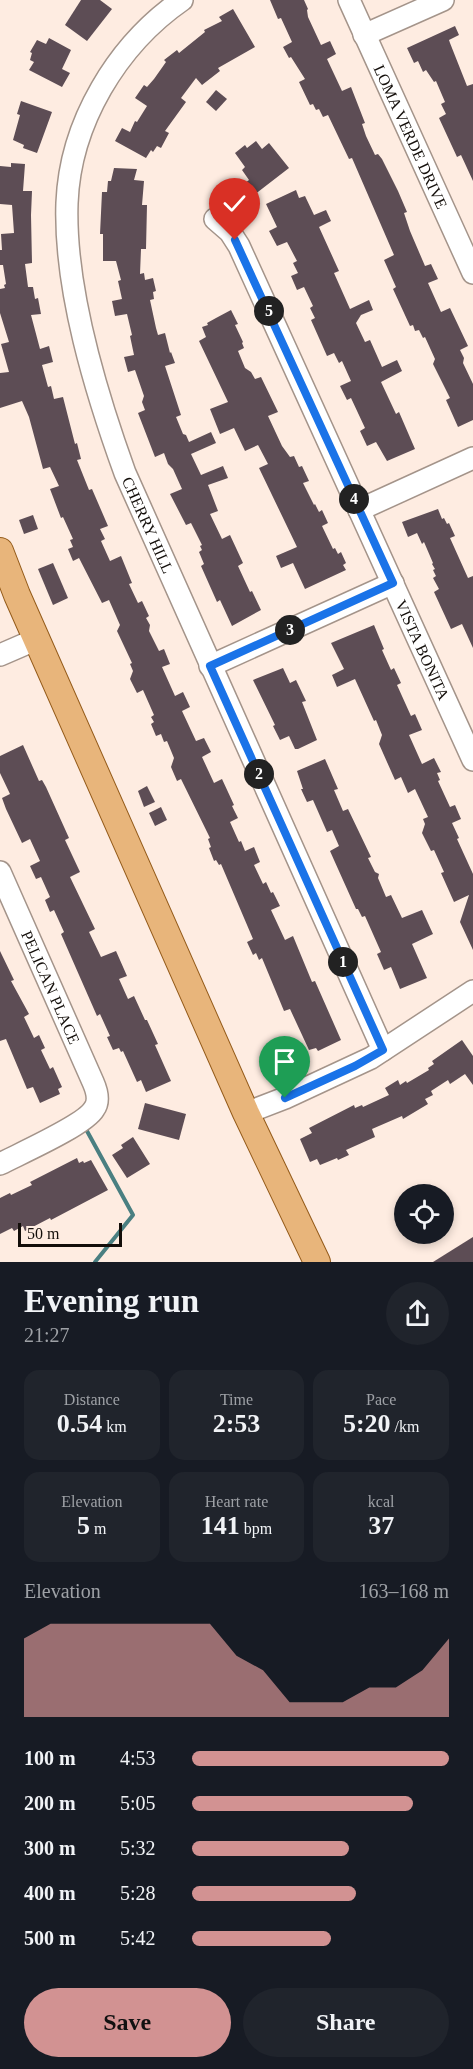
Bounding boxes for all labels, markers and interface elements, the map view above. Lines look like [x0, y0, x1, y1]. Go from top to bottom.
street label: LOMA VERDE DRIVE [371, 62, 451, 211]
pin [209, 178, 260, 240]
icon: check [218, 187, 251, 220]
pin: 5 [254, 296, 284, 326]
text: 5 [265, 302, 273, 319]
street label: CHERRY HILL [119, 474, 177, 576]
pin: 4 [339, 484, 369, 514]
text: 4 [350, 490, 358, 507]
street label: VISTA BONITA [392, 597, 453, 703]
pin: 3 [275, 615, 305, 645]
text: 3 [286, 621, 294, 638]
pin: 2 [244, 759, 274, 789]
text: 2 [255, 765, 263, 782]
street label: PELICAN PLACE [18, 928, 83, 1047]
pin: 1 [328, 947, 358, 977]
text: 1 [339, 953, 347, 970]
pin [259, 1036, 310, 1098]
icon: arrive [268, 1045, 301, 1078]
map controls [394, 1184, 454, 1244]
button: locate [394, 1184, 454, 1244]
scale bar [18, 1220, 122, 1248]
text: 50 m [27, 1225, 59, 1242]
button: share [386, 1282, 449, 1345]
text: Evening run [24, 1283, 199, 1319]
text: 21:27 [24, 1324, 70, 1346]
text: Distance [64, 1391, 120, 1408]
text: Time [220, 1391, 253, 1408]
text: Pace [366, 1391, 396, 1408]
text: 0.54 [57, 1409, 102, 1438]
text: 2:53 [213, 1409, 260, 1438]
text: 5:20 [343, 1409, 391, 1438]
text: km [102, 1418, 127, 1435]
text: /km [391, 1418, 419, 1435]
text: Elevation [61, 1493, 122, 1510]
text: Heart rate [205, 1493, 268, 1510]
text: kcal [368, 1493, 394, 1510]
text: 5 [77, 1511, 90, 1540]
text: 141 [201, 1511, 240, 1540]
text: 37 [368, 1511, 394, 1540]
text: m [90, 1520, 107, 1537]
text: bpm [240, 1520, 272, 1537]
text: Elevation [24, 1580, 101, 1602]
text: 163–168 m [358, 1580, 449, 1602]
text: 100 m [24, 1747, 76, 1769]
text: 4:53 [120, 1747, 156, 1769]
text: 200 m [24, 1792, 76, 1814]
text: 5:05 [120, 1792, 156, 1814]
text: 300 m [24, 1837, 76, 1859]
text: 5:32 [120, 1837, 156, 1859]
text: 400 m [24, 1882, 76, 1904]
text: 5:28 [120, 1882, 156, 1904]
text: 500 m [24, 1927, 76, 1949]
text: 5:42 [120, 1927, 156, 1949]
button: Save [24, 1988, 231, 2057]
button: Share [243, 1988, 449, 2057]

